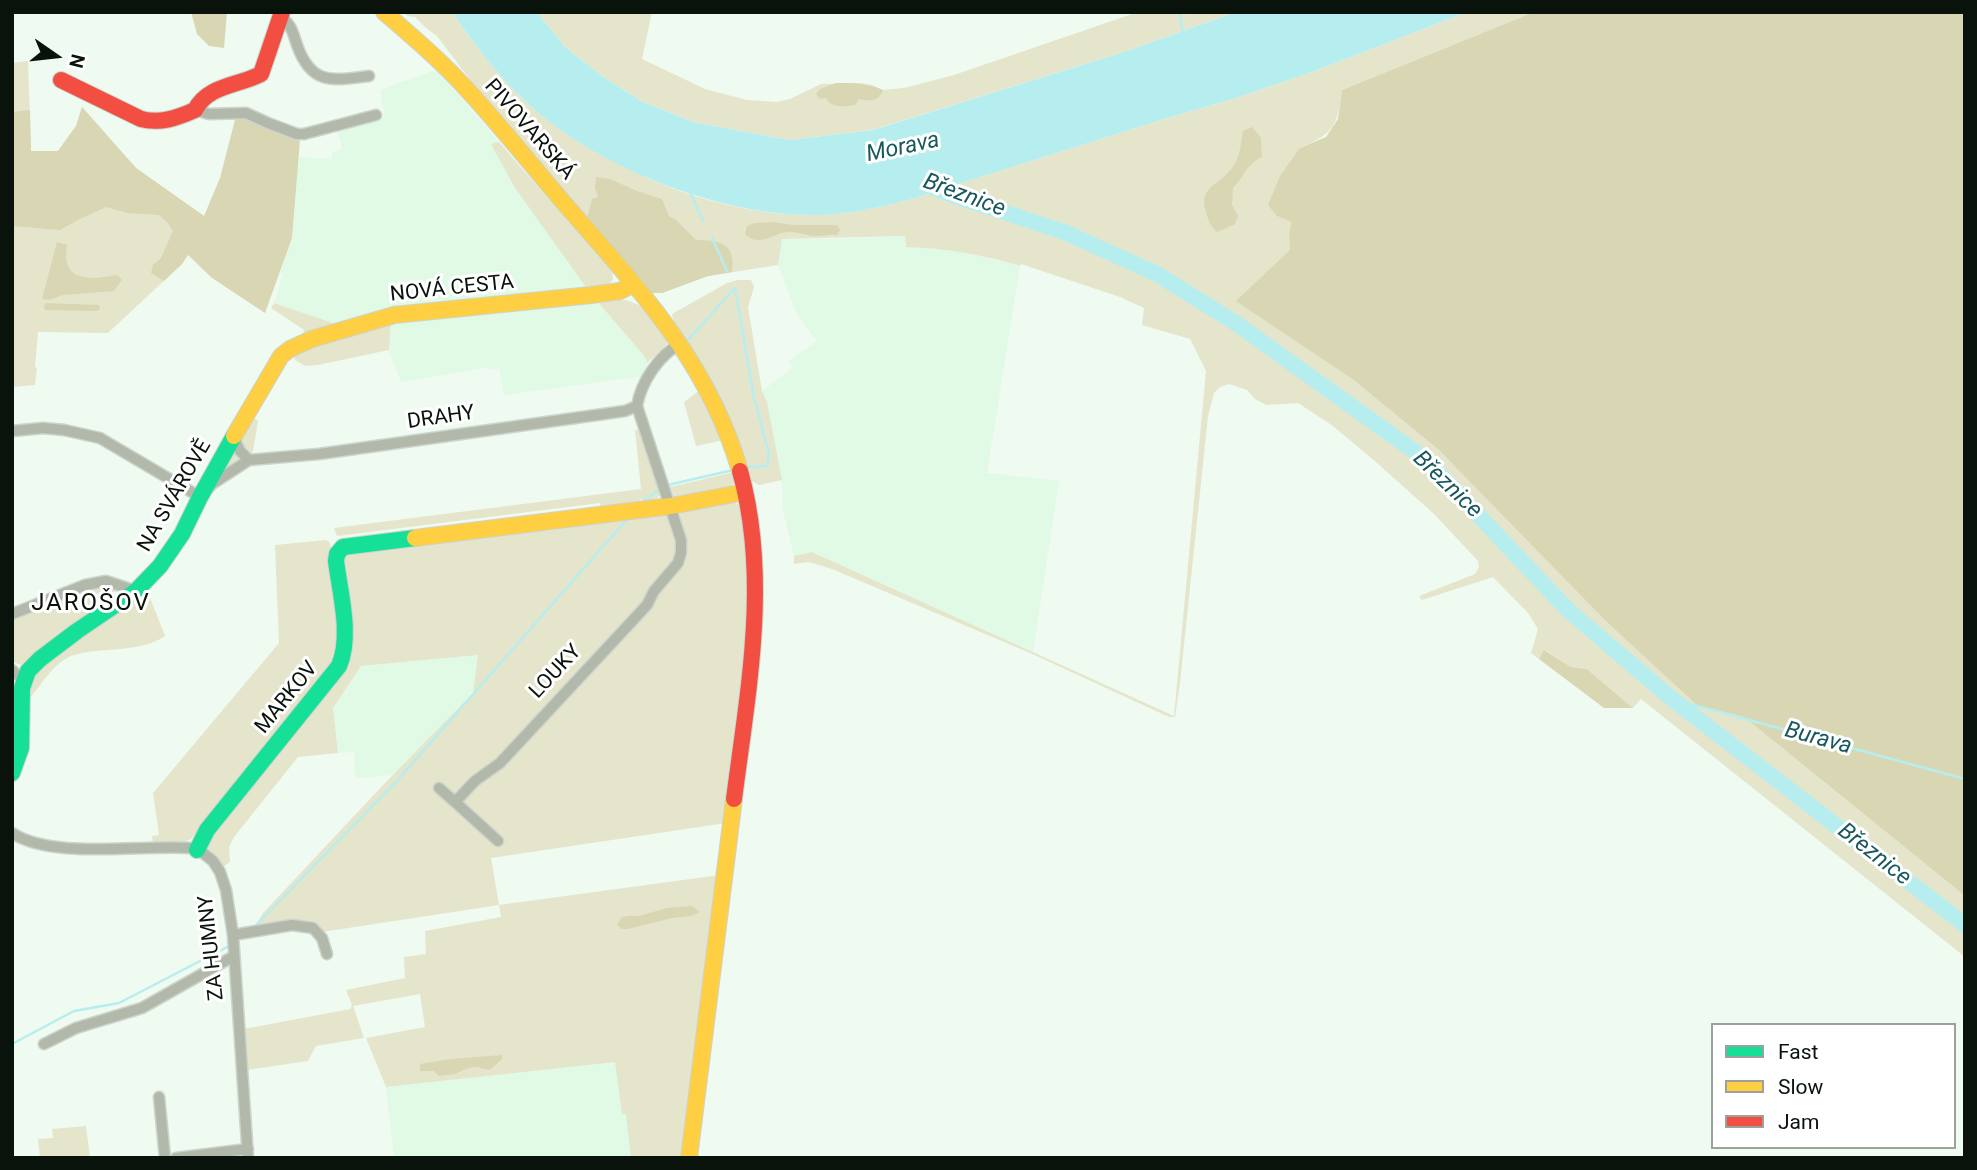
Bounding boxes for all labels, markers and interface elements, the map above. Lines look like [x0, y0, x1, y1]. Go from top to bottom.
north arrow [21, 21, 91, 91]
text: N [64, 52, 90, 70]
street label: PIVOVARSKÁ [478, 75, 580, 185]
water label: Morava [864, 127, 942, 169]
water label: Březnice [919, 168, 1009, 224]
street label: NOVÁ CESTA [389, 270, 515, 308]
street label: DRAHY [406, 401, 476, 435]
street label: NA SVÁROVĚ [133, 435, 217, 557]
water label: Březnice [1407, 445, 1487, 525]
district label: JAROŠOV [32, 590, 150, 618]
street label: LOUKY [525, 640, 587, 704]
street label: MARKOV [250, 657, 324, 739]
water label: Burava [1782, 717, 1854, 761]
water label: Březnice [1832, 818, 1916, 892]
street label: ZA HUMNY [194, 894, 230, 1002]
legend [1711, 1023, 1956, 1149]
text: Fast [1778, 1040, 1818, 1064]
text: Slow [1778, 1075, 1823, 1099]
text: Jam [1778, 1110, 1819, 1134]

